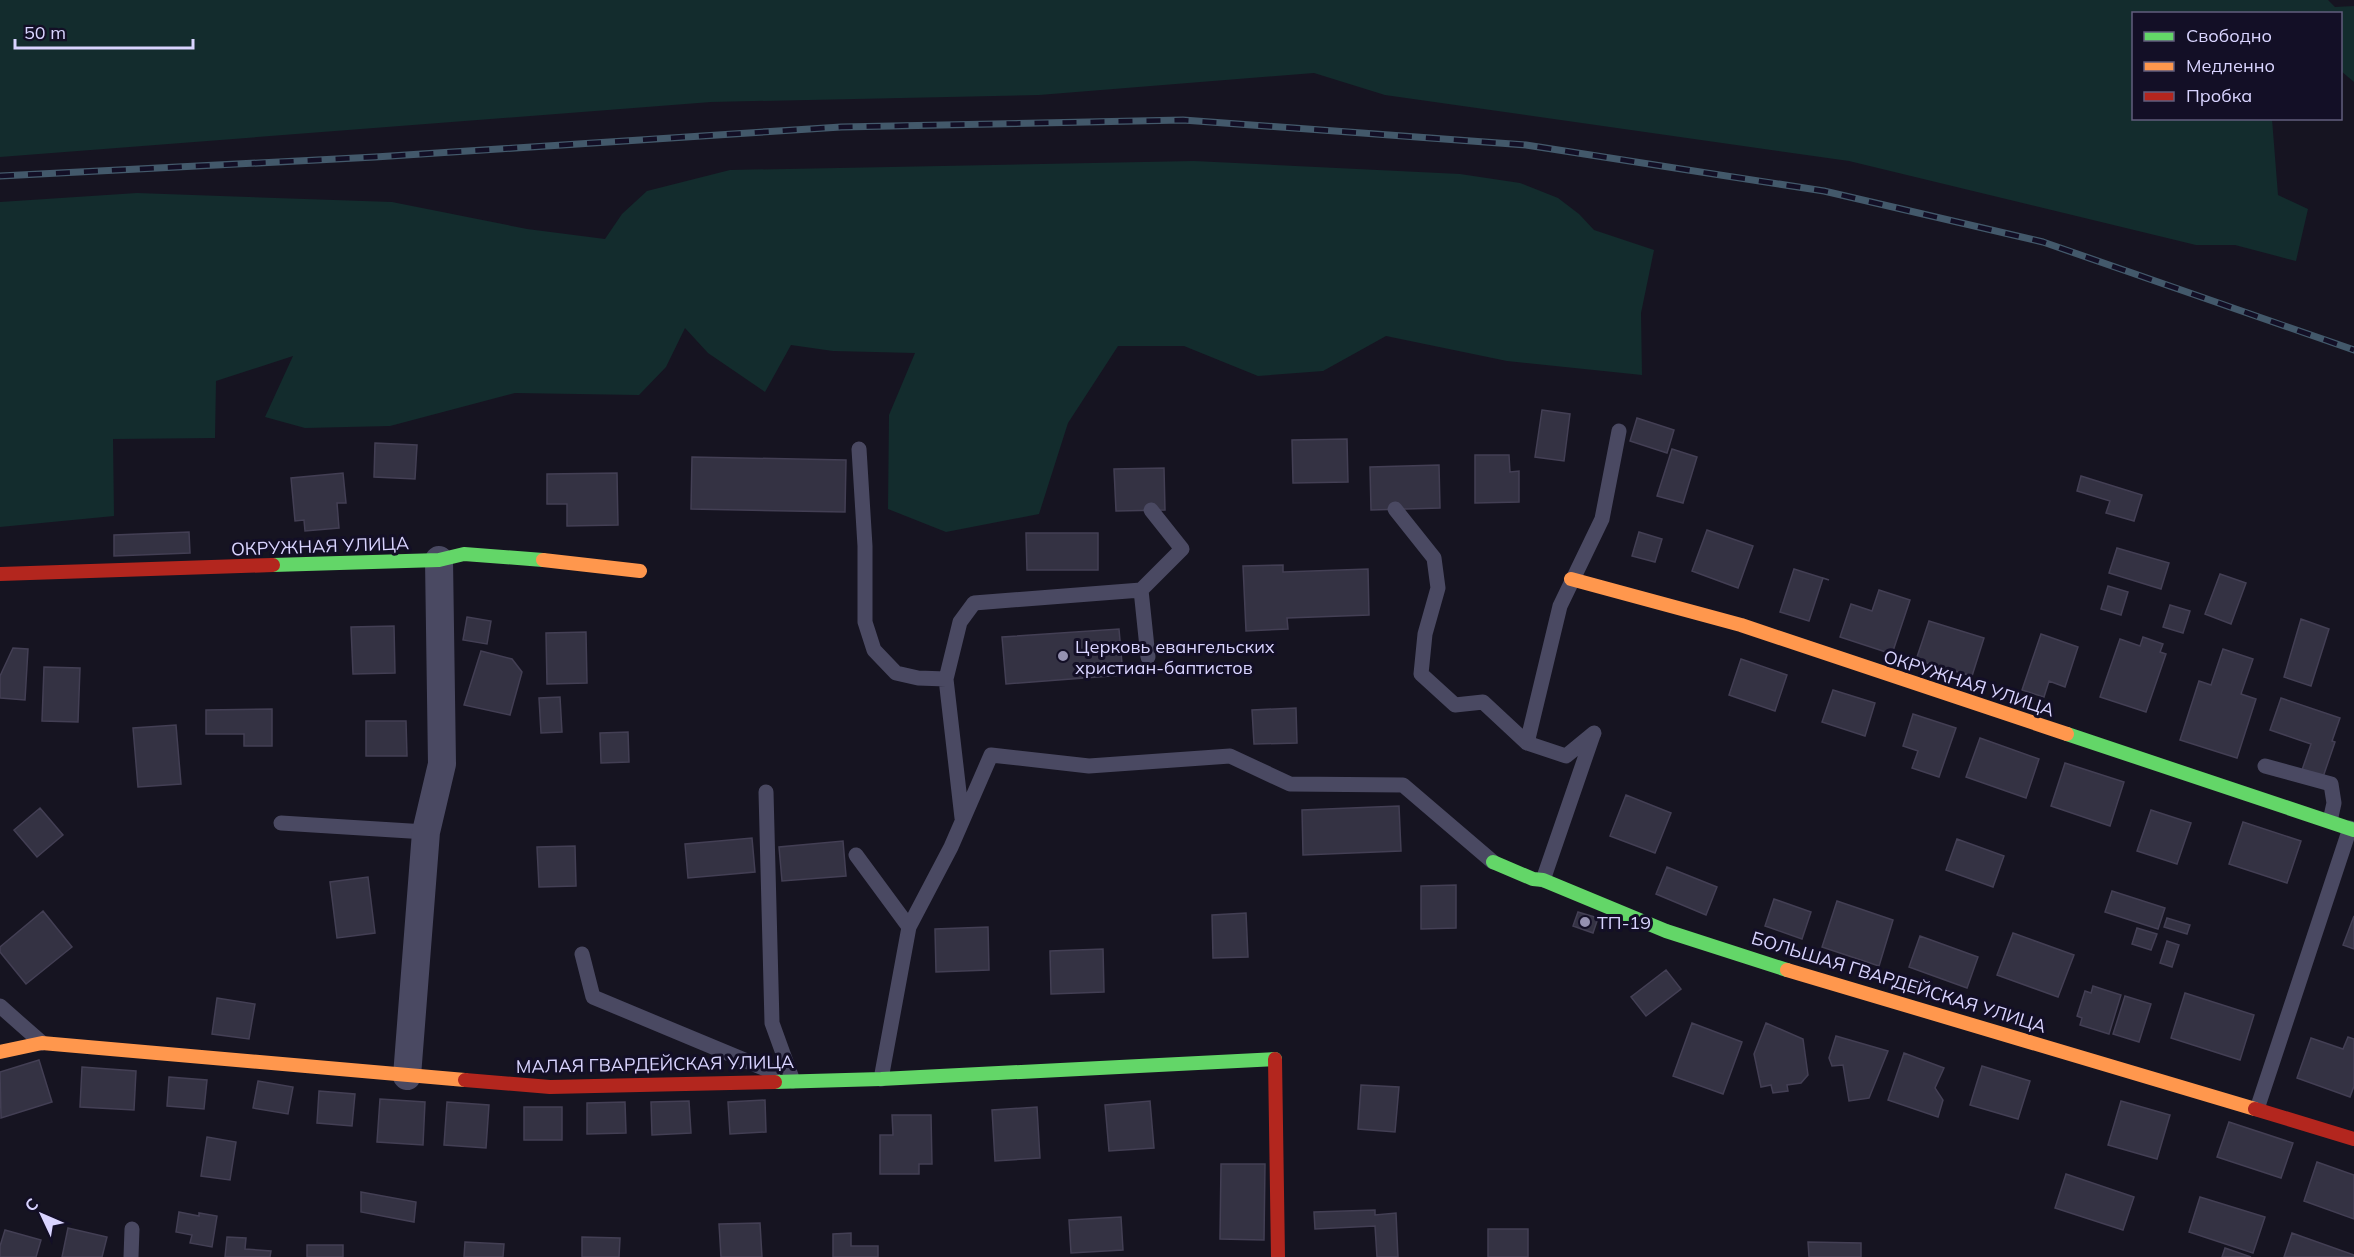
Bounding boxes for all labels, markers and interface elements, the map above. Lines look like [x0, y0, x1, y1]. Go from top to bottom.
scale bar [15, 12, 194, 50]
legend [2132, 12, 2342, 120]
text: 50 m [24, 21, 66, 44]
text: Свободно [2186, 24, 2272, 47]
text: Медленно [2186, 54, 2275, 77]
text: Пробка [2186, 84, 2252, 107]
street label: ОКРУЖНАЯ УЛИЦА [231, 531, 409, 561]
place label: Церковь евангельских христиан-баптистов [1075, 635, 1275, 679]
street label: ОКРУЖНАЯ УЛИЦА [1881, 645, 2057, 721]
marker: Церковь евангельских христиан-баптистов [1056, 649, 1070, 663]
place label: ТП-19 [1597, 911, 1651, 934]
marker: ТП-19 [1578, 915, 1592, 929]
street label: БОЛЬШАЯ ГВАРДЕЙСКАЯ УЛИЦА [1749, 926, 2049, 1038]
street label: МАЛАЯ ГВАРДЕЙСКАЯ УЛИЦА [516, 1050, 794, 1078]
north arrow [12, 1185, 72, 1245]
text: С [20, 1194, 42, 1215]

